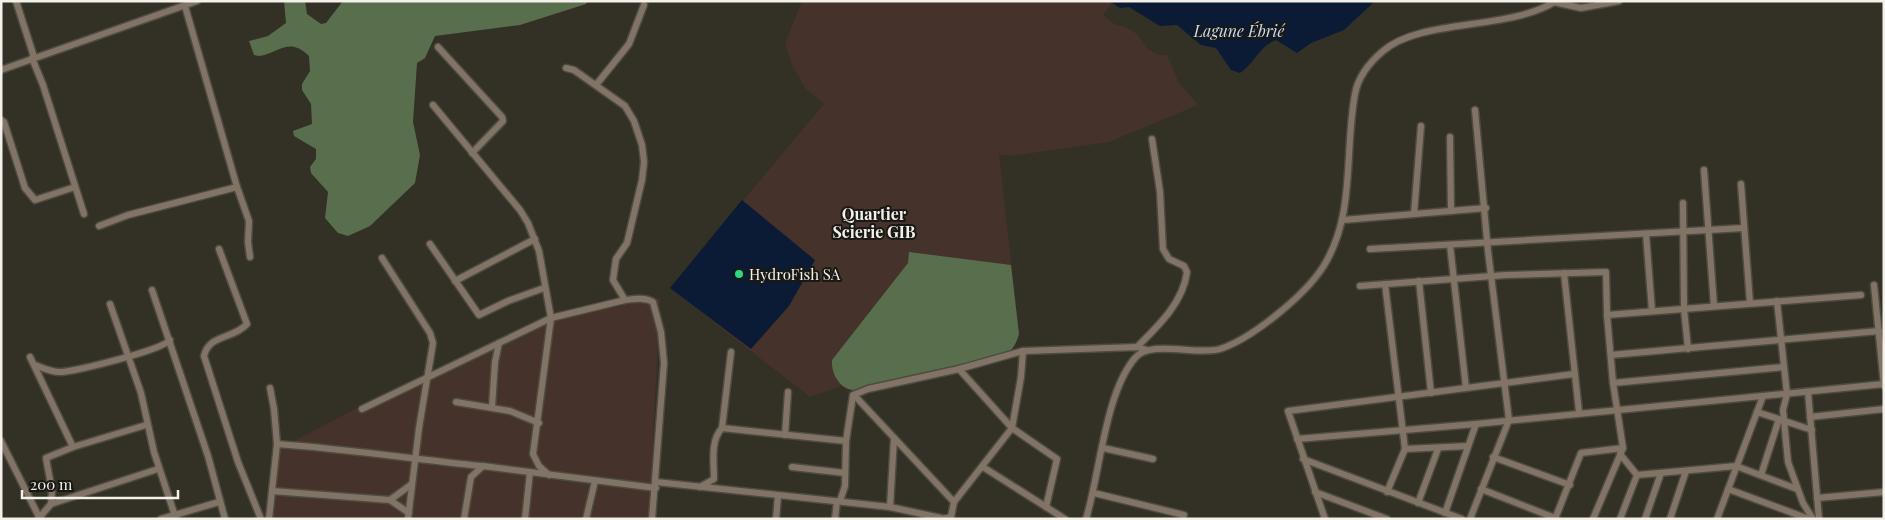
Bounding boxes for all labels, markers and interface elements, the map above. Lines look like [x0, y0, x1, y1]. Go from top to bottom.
water label: Lagune Ébrié [1193, 20, 1285, 41]
district label: Quartier Scierie GIB [832, 203, 916, 242]
place label: HydroFish SA [749, 264, 841, 284]
marker: HydroFish SA [733, 268, 745, 280]
scale bar [22, 468, 179, 500]
text: 200 m [30, 474, 73, 494]

